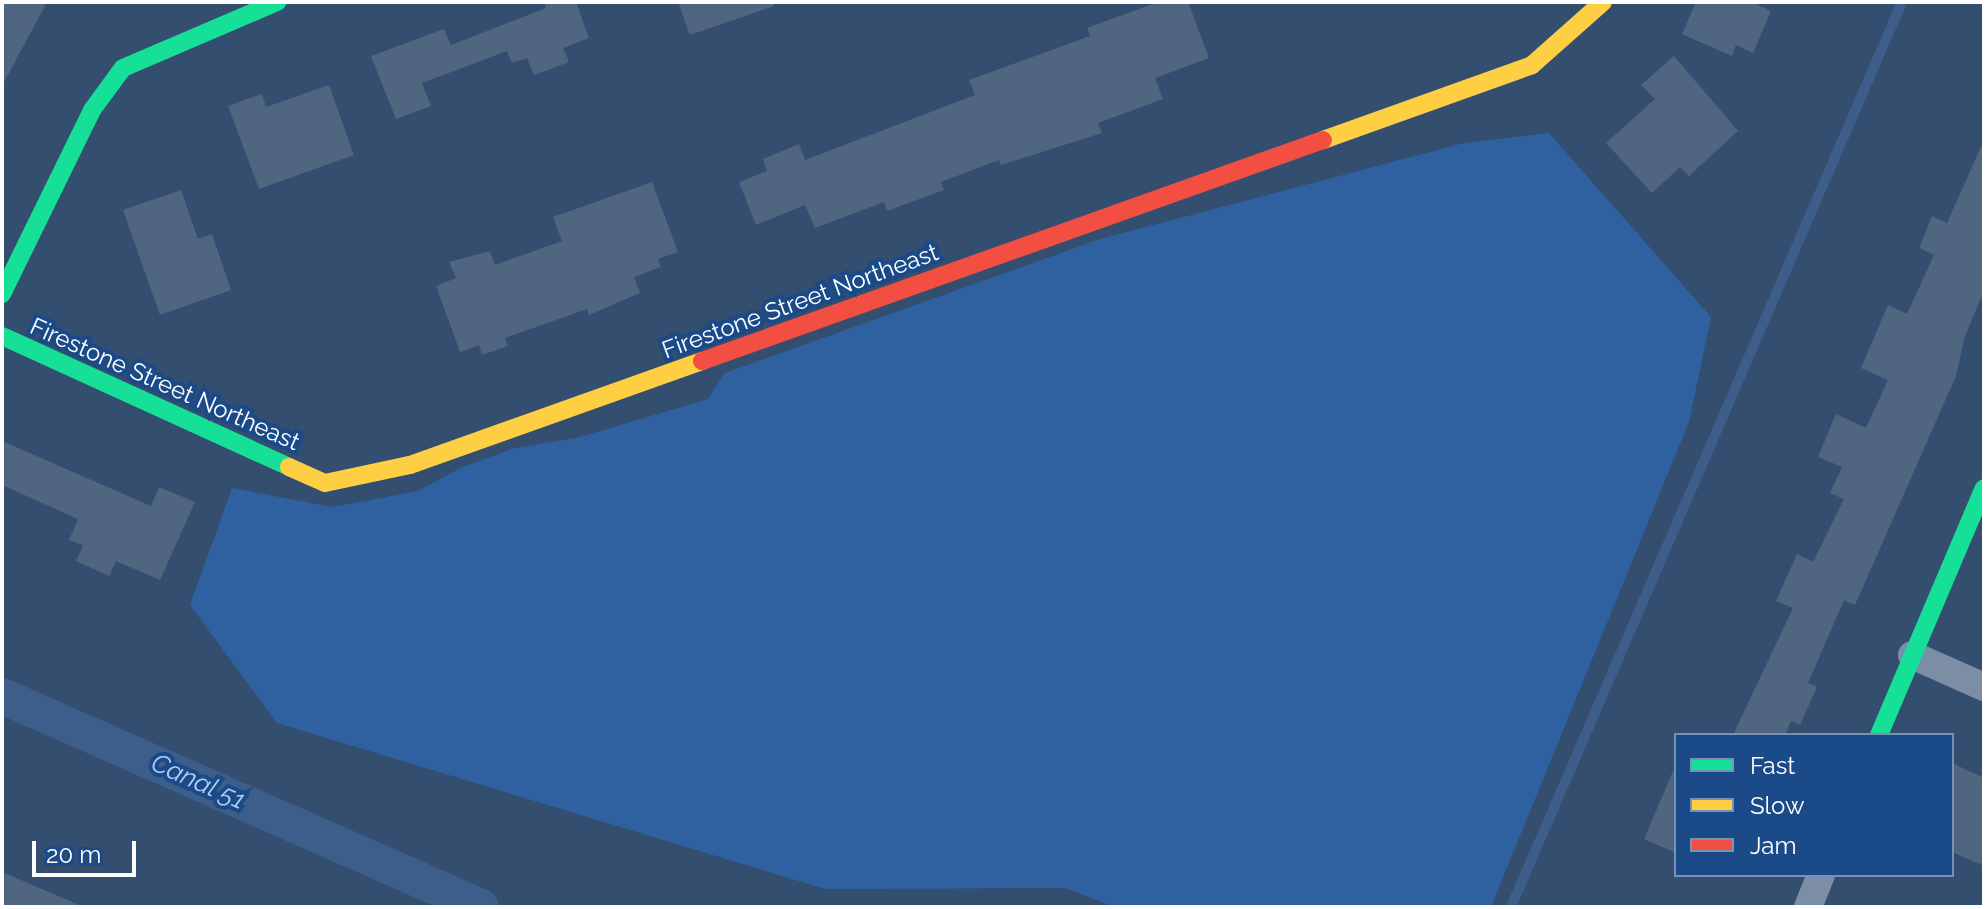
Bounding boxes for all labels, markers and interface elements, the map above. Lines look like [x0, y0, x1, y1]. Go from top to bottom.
street label: Firestone Street Northeast [658, 238, 942, 364]
street label: Firestone Street Northeast [26, 311, 304, 457]
legend [1674, 733, 1954, 877]
water label: Canal 51 [146, 747, 250, 817]
text: Fast [1750, 751, 1795, 780]
text: Slow [1750, 791, 1804, 820]
scale bar [36, 825, 140, 875]
text: Jam [1750, 831, 1796, 860]
text: 20 m [46, 840, 101, 869]

